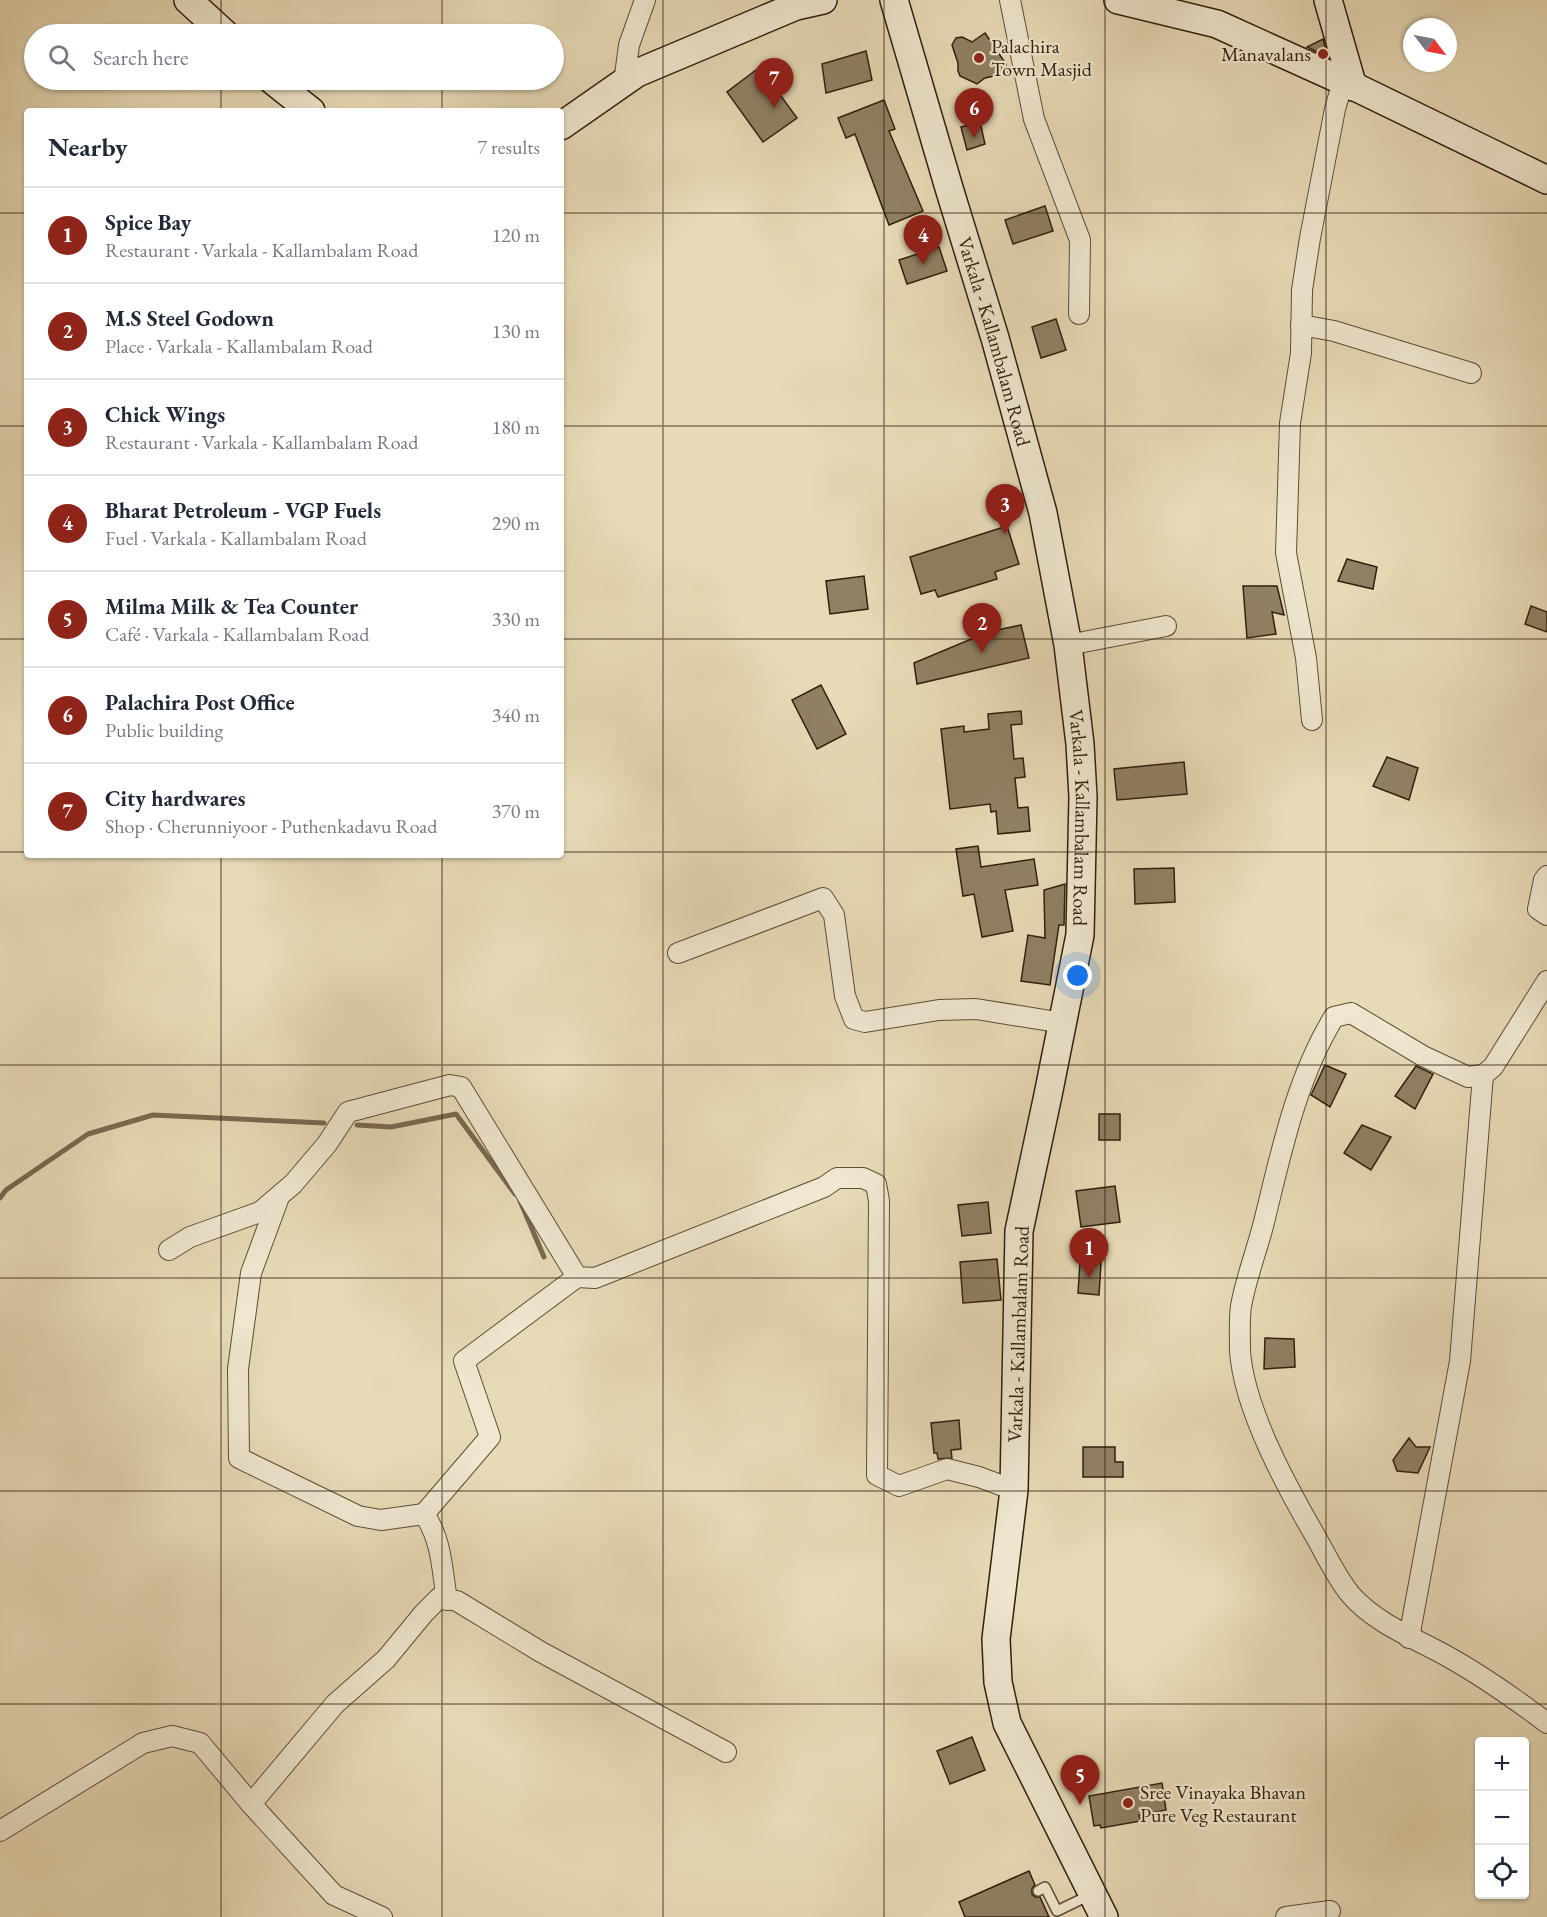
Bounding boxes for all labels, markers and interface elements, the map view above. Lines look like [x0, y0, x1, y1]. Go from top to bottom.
north arrow [1403, 18, 1457, 72]
search box [24, 24, 564, 90]
place label: Palachira Town Masjid [991, 33, 1093, 82]
icon: search [45, 41, 78, 74]
place label: Manavalans [1221, 41, 1311, 67]
text: Search here [93, 43, 188, 72]
marker: Manavalans [1316, 47, 1330, 61]
marker: Palachira Town Masjid [972, 51, 986, 65]
pin: 7 [754, 58, 794, 108]
pin: 6 [954, 88, 994, 138]
text: Nearby [48, 130, 128, 164]
text: 7 results [477, 134, 540, 160]
text: Spice Bay [105, 208, 191, 237]
pin: 4 [904, 216, 942, 265]
text: 1 [62, 222, 73, 248]
text: 120 m [492, 222, 540, 248]
street label: Varkala - Kallambalam Road [952, 234, 1037, 450]
text: Restaurant · Varkala - Kallambalam Road [105, 237, 418, 263]
text: M.S Steel Godown [105, 304, 274, 333]
text: 2 [62, 318, 73, 344]
text: 130 m [492, 318, 540, 344]
text: Place · Varkala - Kallambalam Road [105, 333, 373, 359]
text: Chick Wings [105, 400, 225, 429]
text: 3 [62, 414, 73, 440]
text: 180 m [492, 414, 540, 440]
text: Restaurant · Varkala - Kallambalam Road [105, 429, 418, 455]
pin: 3 [986, 484, 1024, 534]
text: Bharat Petroleum - VGP Fuels [105, 496, 381, 525]
text: 4 [62, 510, 73, 536]
text: 290 m [492, 510, 540, 536]
text: Fuel · Varkala - Kallambalam Road [105, 525, 367, 551]
text: Milma Milk & Tea Counter [105, 592, 358, 621]
pin: 2 [962, 604, 1002, 653]
text: 5 [62, 606, 73, 632]
text: 330 m [492, 606, 540, 632]
text: Café · Varkala - Kallambalam Road [105, 621, 369, 647]
text: Palachira Post Office [105, 688, 295, 717]
text: 6 [62, 702, 73, 728]
text: 340 m [492, 702, 540, 728]
street label: Varkala - Kallambalam Road [1063, 708, 1096, 927]
text: Public building [105, 717, 223, 743]
text: City hardwares [105, 784, 245, 813]
text: 7 [62, 798, 73, 824]
text: 370 m [492, 798, 540, 824]
text: Shop · Cherunniyoor - Puthenkadavu Road [105, 813, 437, 839]
your location [1063, 961, 1092, 990]
street label: Varkala - Kallambalam Road [1001, 1224, 1035, 1443]
pin: 1 [1070, 1228, 1108, 1278]
map controls [1475, 1737, 1529, 1899]
button: + [1475, 1737, 1529, 1791]
pin: 5 [1060, 1756, 1100, 1805]
place label: Sree Vinayaka Bhavan Pure Veg Restaurant [1140, 1779, 1307, 1828]
button: − [1475, 1791, 1529, 1845]
marker: Sree Vinayaka Bhavan Pure Veg Restaurant [1121, 1796, 1135, 1810]
button: locate [1475, 1845, 1529, 1899]

